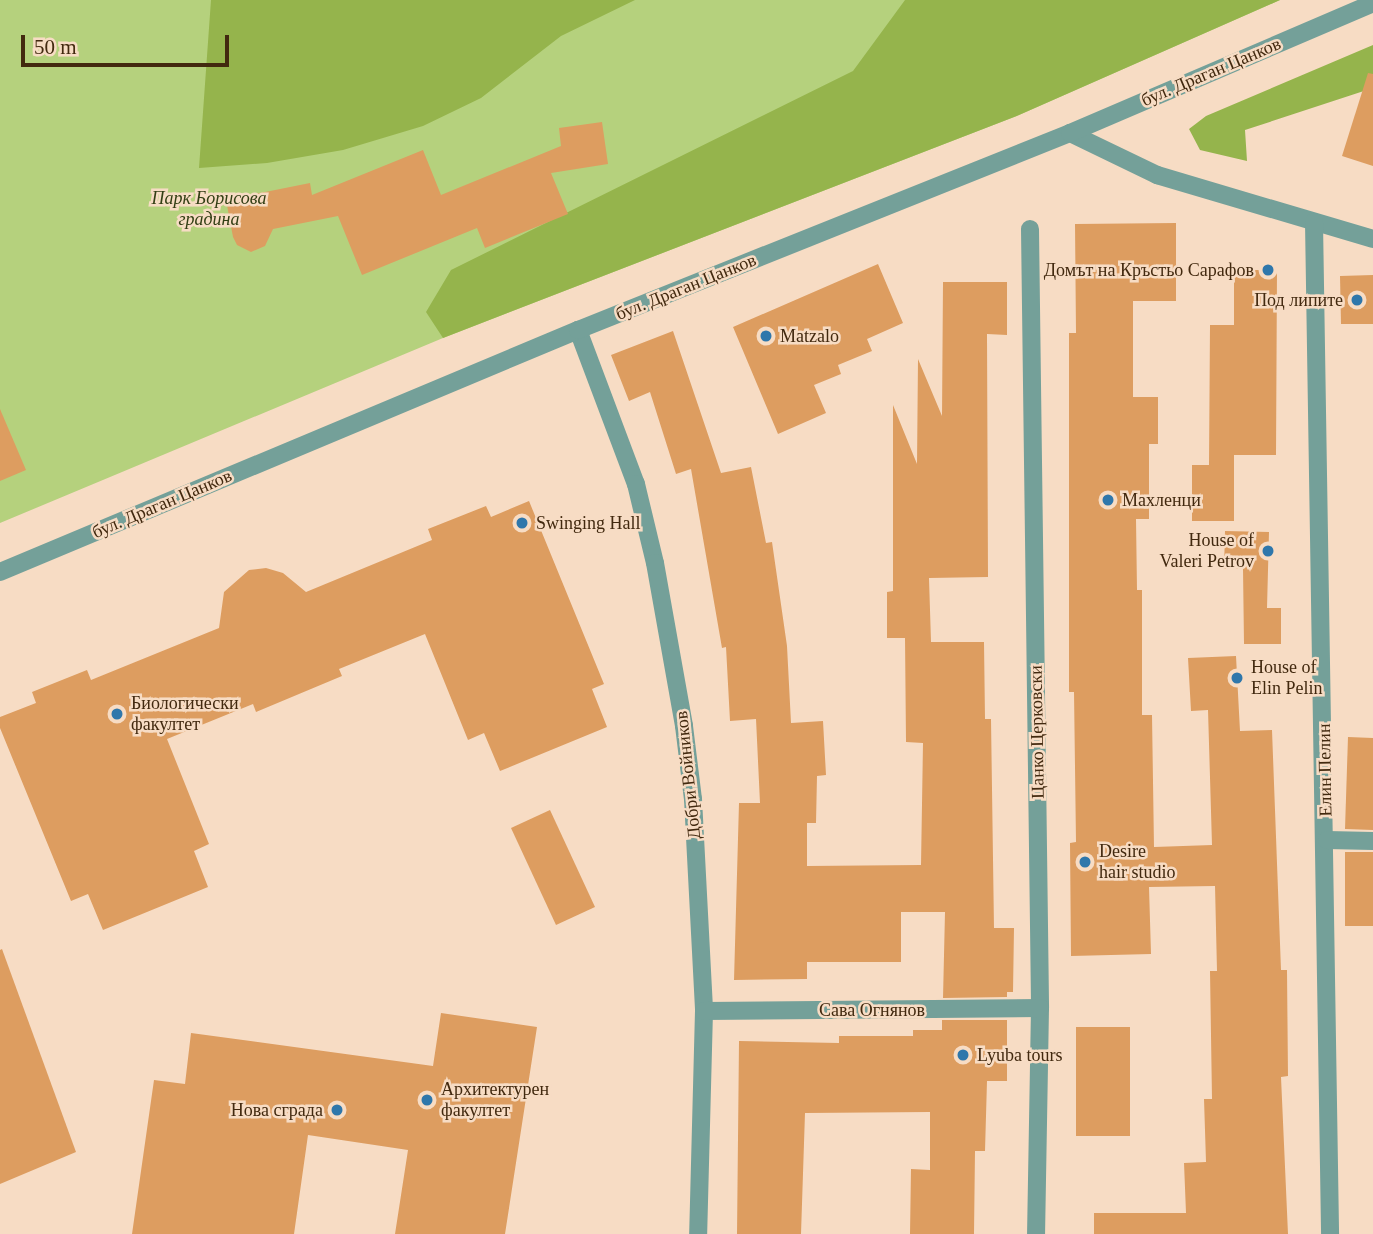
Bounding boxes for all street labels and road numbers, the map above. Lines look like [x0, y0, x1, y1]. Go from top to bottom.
street label: бул. Драган Цанков [1138, 33, 1284, 111]
street label: бул. Драган Цанков [613, 249, 759, 325]
street label: бул. Драган Цанков [89, 465, 235, 543]
street label: Цанко Церковски [1025, 665, 1049, 799]
street label: Добри Войников [671, 710, 705, 840]
street label: Елин Пелин [1313, 723, 1337, 817]
street label: Сава Огнянов [819, 999, 925, 1021]

